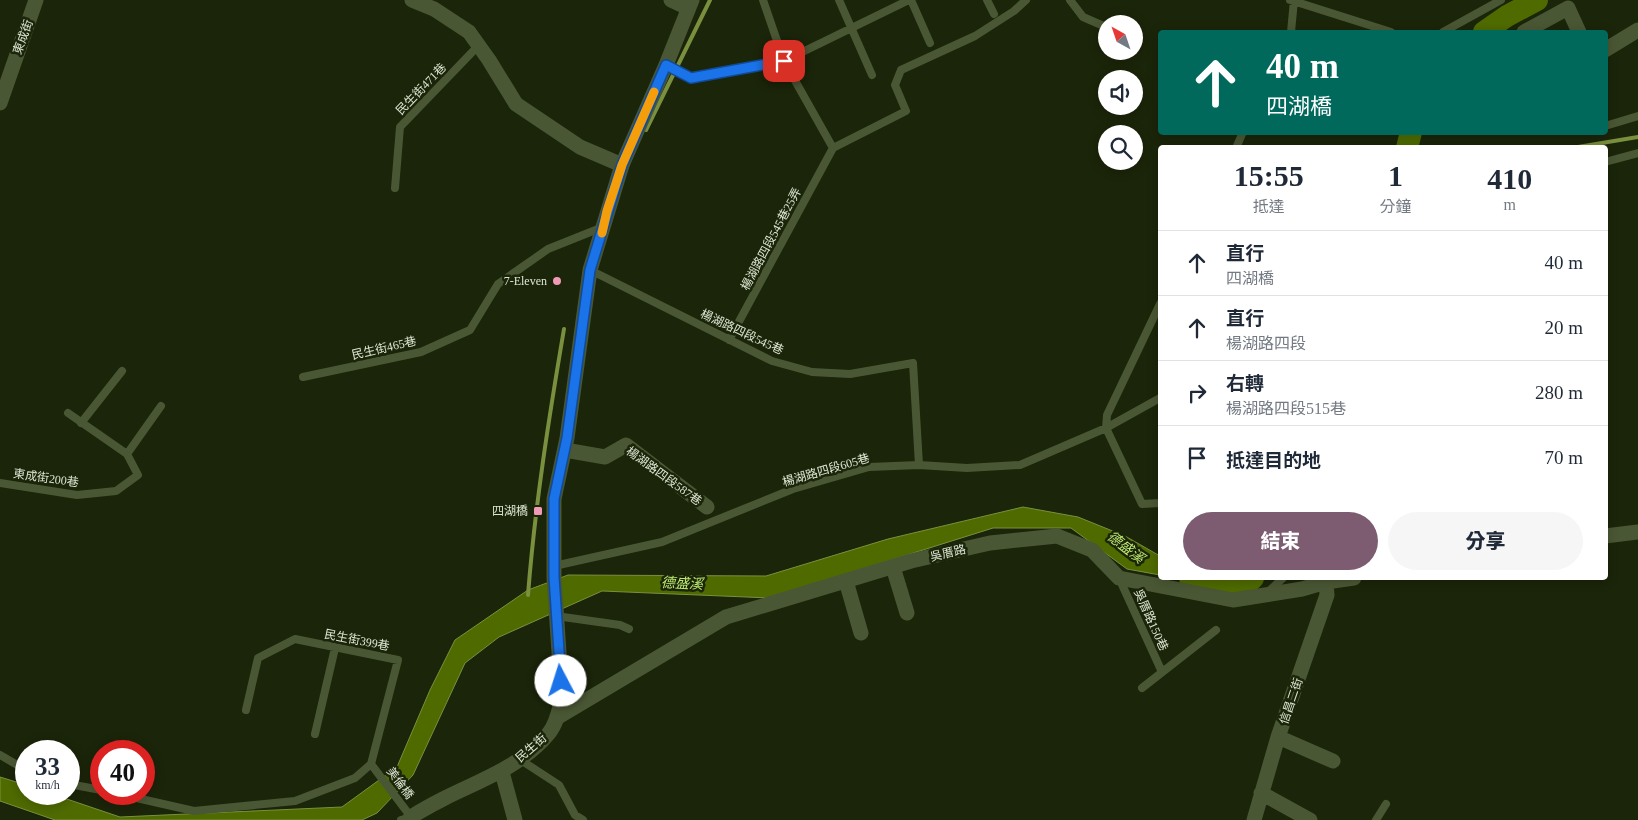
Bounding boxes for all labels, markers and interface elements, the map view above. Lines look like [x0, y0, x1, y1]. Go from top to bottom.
north arrow [1098, 15, 1142, 60]
map controls [1098, 15, 1143, 170]
street label: 東成街 [10, 18, 36, 56]
pin [763, 40, 805, 82]
icon: arrive [770, 47, 798, 75]
text: 40 m [1266, 47, 1339, 86]
icon: ahead [1183, 50, 1248, 115]
street label: 民生街471巷 [393, 60, 449, 118]
button: sound [1098, 70, 1143, 115]
text: 四湖橋 [1266, 94, 1332, 119]
button: search [1098, 125, 1143, 170]
text: 15:55 [1234, 159, 1304, 192]
text: 1 [1388, 159, 1403, 192]
text: 410 [1487, 162, 1532, 195]
street label: 楊湖路四段545巷25弄 [738, 185, 804, 293]
text: m [1503, 196, 1516, 213]
text: 抵達 [1253, 198, 1285, 215]
text: 分鐘 [1379, 198, 1411, 215]
text: 直行 [1226, 243, 1264, 264]
icon: ahead [1183, 249, 1211, 277]
text: 40 m [1544, 252, 1583, 273]
text: 四湖橋 [1226, 270, 1274, 287]
place label: 7-Eleven [504, 274, 547, 288]
marker: 7-Eleven [551, 275, 563, 287]
street label: 楊湖路四段545巷 [698, 307, 786, 357]
text: 直行 [1226, 308, 1264, 329]
icon: ahead [1183, 314, 1211, 342]
text: 20 m [1544, 317, 1583, 338]
street label: 民生街465巷 [350, 334, 418, 362]
text: 楊湖路四段 [1226, 335, 1306, 352]
text: 右轉 [1226, 373, 1264, 394]
icon: right [1183, 379, 1211, 407]
text: 280 m [1535, 382, 1583, 403]
text: 楊湖路四段515巷 [1226, 400, 1346, 417]
street label: 楊湖路四段587巷 [623, 444, 705, 508]
icon: arrive [1183, 444, 1211, 472]
text: 70 m [1544, 447, 1583, 468]
text: 抵達目的地 [1226, 450, 1321, 471]
street label: 楊湖路四段605巷 [781, 451, 871, 489]
street label: 東成街200巷 [12, 466, 80, 490]
place label: 四湖橋 [492, 504, 528, 518]
marker: 四湖橋 [532, 505, 544, 517]
button: 結束 [1183, 512, 1378, 570]
button: 分享 [1388, 512, 1583, 570]
water label: 德盛溪 [1105, 529, 1148, 567]
street label: 吳厝路 [929, 542, 967, 564]
water label: 德盛溪 [661, 575, 705, 592]
street label: 吳厝路150巷 [1131, 587, 1171, 653]
street label: 民生街399巷 [323, 627, 391, 653]
position arrow [534, 654, 586, 706]
street label: 信昌二街 [1277, 676, 1305, 726]
street label: 民生街 [513, 731, 549, 765]
speed limit sign: 40 [90, 740, 155, 805]
text: 33 [35, 753, 60, 780]
street label: 美倫橋 [384, 764, 416, 802]
text: km/h [35, 778, 60, 792]

